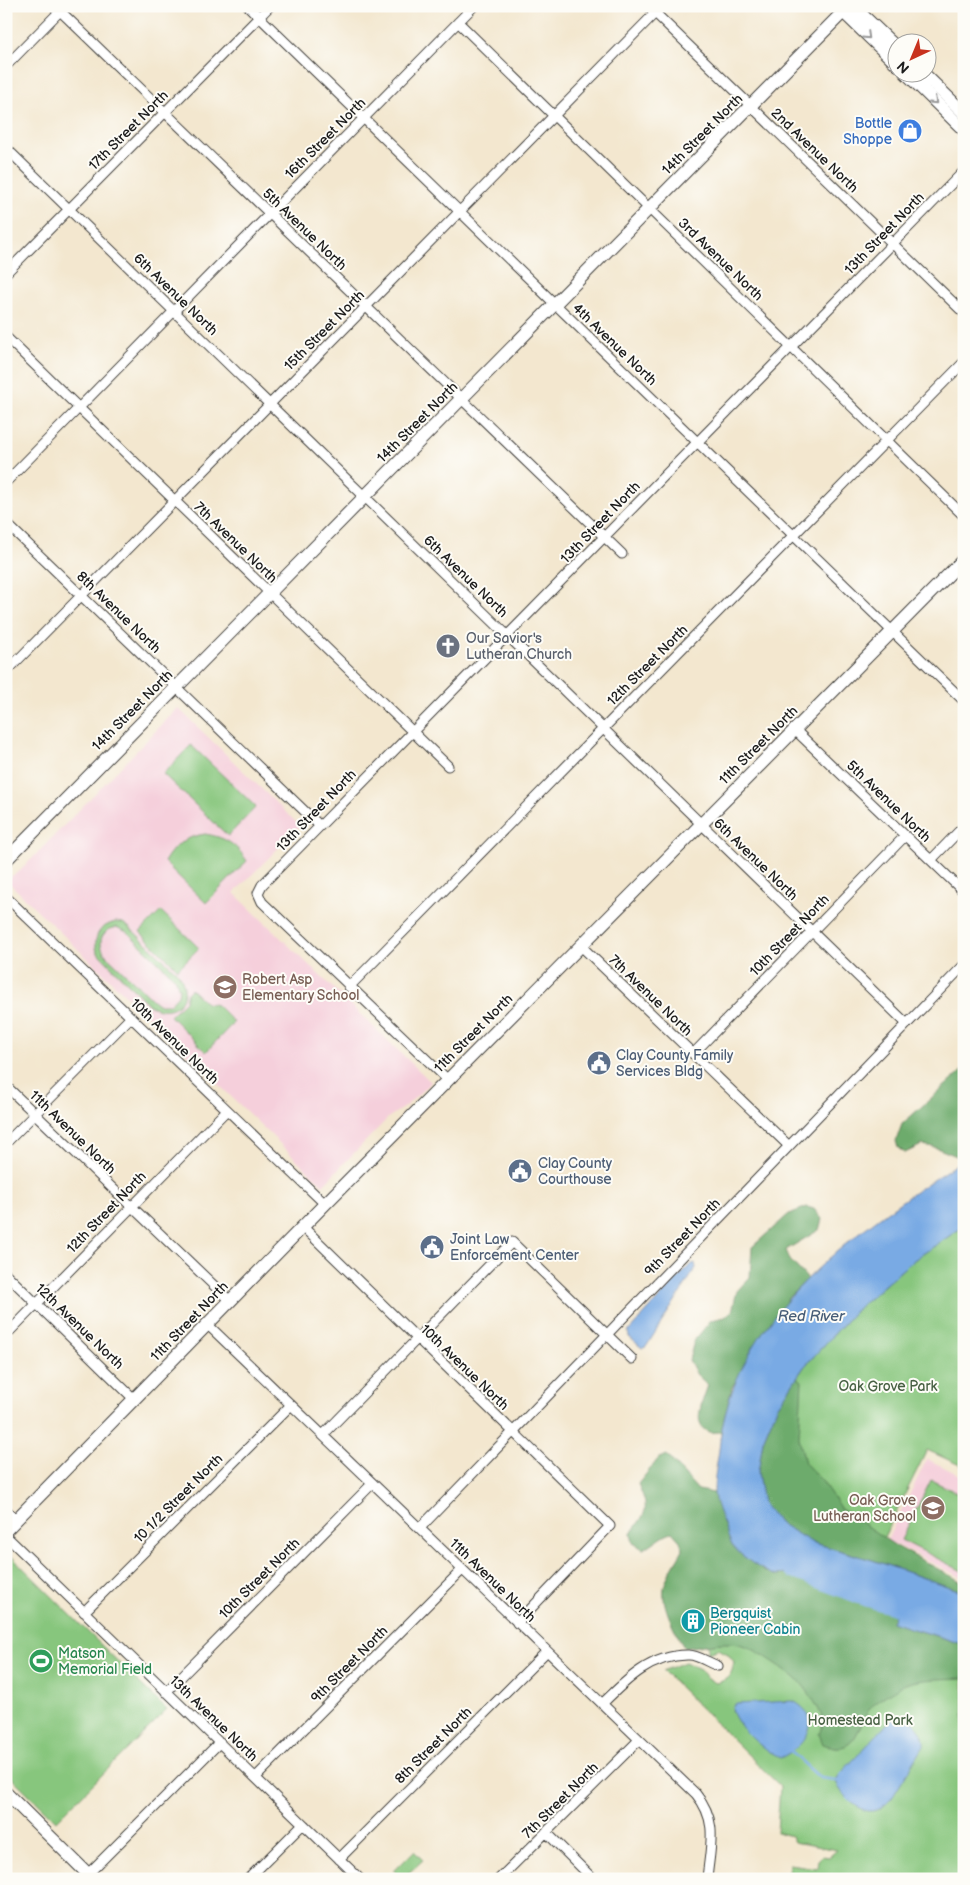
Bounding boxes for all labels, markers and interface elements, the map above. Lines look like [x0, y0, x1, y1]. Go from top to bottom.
one-way arrow [862, 30, 871, 39]
north arrow [888, 32, 938, 82]
text: N [894, 57, 913, 77]
street label: 17th Street North [85, 87, 172, 174]
street label: 14th Street North [658, 90, 747, 178]
street label: 16th Street North [281, 94, 370, 182]
one-way arrow [929, 95, 938, 104]
street label: 2nd Avenue North [768, 104, 862, 196]
place label: Bottle Shoppe [843, 115, 892, 148]
shop icon: Bottle Shoppe [897, 118, 923, 144]
street label: 5th Avenue North [259, 185, 350, 274]
street label: 13th Street North [841, 189, 928, 278]
street label: 3rd Avenue North [675, 214, 767, 304]
street label: 6th Avenue North [130, 250, 222, 339]
street label: 15th Street North [281, 286, 368, 374]
street label: 4th Avenue North [569, 300, 661, 389]
street label: 14th Street North [373, 378, 462, 466]
street label: 13th Street North [557, 478, 644, 567]
street label: 7th Avenue North [190, 498, 281, 587]
street label: 6th Avenue North [420, 532, 512, 621]
street label: 8th Avenue North [73, 568, 164, 657]
street label: 12th Street North [603, 621, 691, 709]
place label: Our Savior's Lutheran Church [466, 630, 572, 663]
church icon: Our Savior's Lutheran Church [435, 633, 461, 659]
street label: 14th Street North [88, 666, 177, 754]
street label: 11th Street North [715, 702, 801, 788]
street label: 5th Avenue North [843, 757, 934, 846]
street label: 13th Street North [273, 766, 360, 855]
street label: 6th Avenue North [710, 815, 802, 904]
street label: 10th Street North [746, 891, 833, 980]
street label: 7th Avenue North [605, 951, 696, 1040]
place label: Robert Asp Elementary School [242, 971, 360, 1004]
school or university icon: Robert Asp Elementary School [212, 974, 238, 1000]
street label: 11th Street North [430, 990, 516, 1076]
street label: 10th Avenue North [127, 995, 222, 1088]
place label: Clay County Family Services Bldg [616, 1047, 734, 1080]
public building icon: Clay County Family Services Bldg [586, 1050, 612, 1076]
street label: 11th Avenue North [26, 1087, 119, 1178]
place label: Clay County Courthouse [538, 1155, 613, 1188]
public building icon: Clay County Courthouse [507, 1158, 533, 1184]
street label: 12th Street North [63, 1168, 150, 1257]
street label: 9th Street North [641, 1195, 724, 1280]
place label: Joint Law Enforcement Center [450, 1231, 580, 1264]
public building icon: Joint Law Enforcement Center [419, 1234, 445, 1260]
street label: 11th Street North [147, 1278, 232, 1365]
street label: 12th Avenue North [32, 1280, 127, 1373]
water label: Red River [778, 1307, 846, 1326]
street label: 10th Avenue North [417, 1321, 512, 1414]
park label: Oak Grove Park [839, 1378, 938, 1395]
street label: 10 1/2 Street North [130, 1450, 227, 1546]
place label: Oak Grove Lutheran School [813, 1492, 916, 1525]
school or university icon: Oak Grove Lutheran School [920, 1495, 946, 1521]
street label: 10th Street North [215, 1534, 303, 1622]
street label: 11th Avenue North [446, 1535, 539, 1626]
place label: Bergquist Pioneer Cabin [710, 1605, 800, 1638]
building icon: Bergquist Pioneer Cabin [680, 1608, 706, 1634]
street label: 9th Street North [307, 1622, 391, 1706]
place label: Matson Memorial Field [58, 1645, 152, 1678]
sports icon: Matson Memorial Field [28, 1648, 54, 1674]
street label: 13th Avenue North [166, 1672, 262, 1765]
street label: 8th Street North [391, 1703, 475, 1787]
park label: Homestead Park [808, 1712, 913, 1729]
street label: 7th Street North [519, 1759, 602, 1842]

